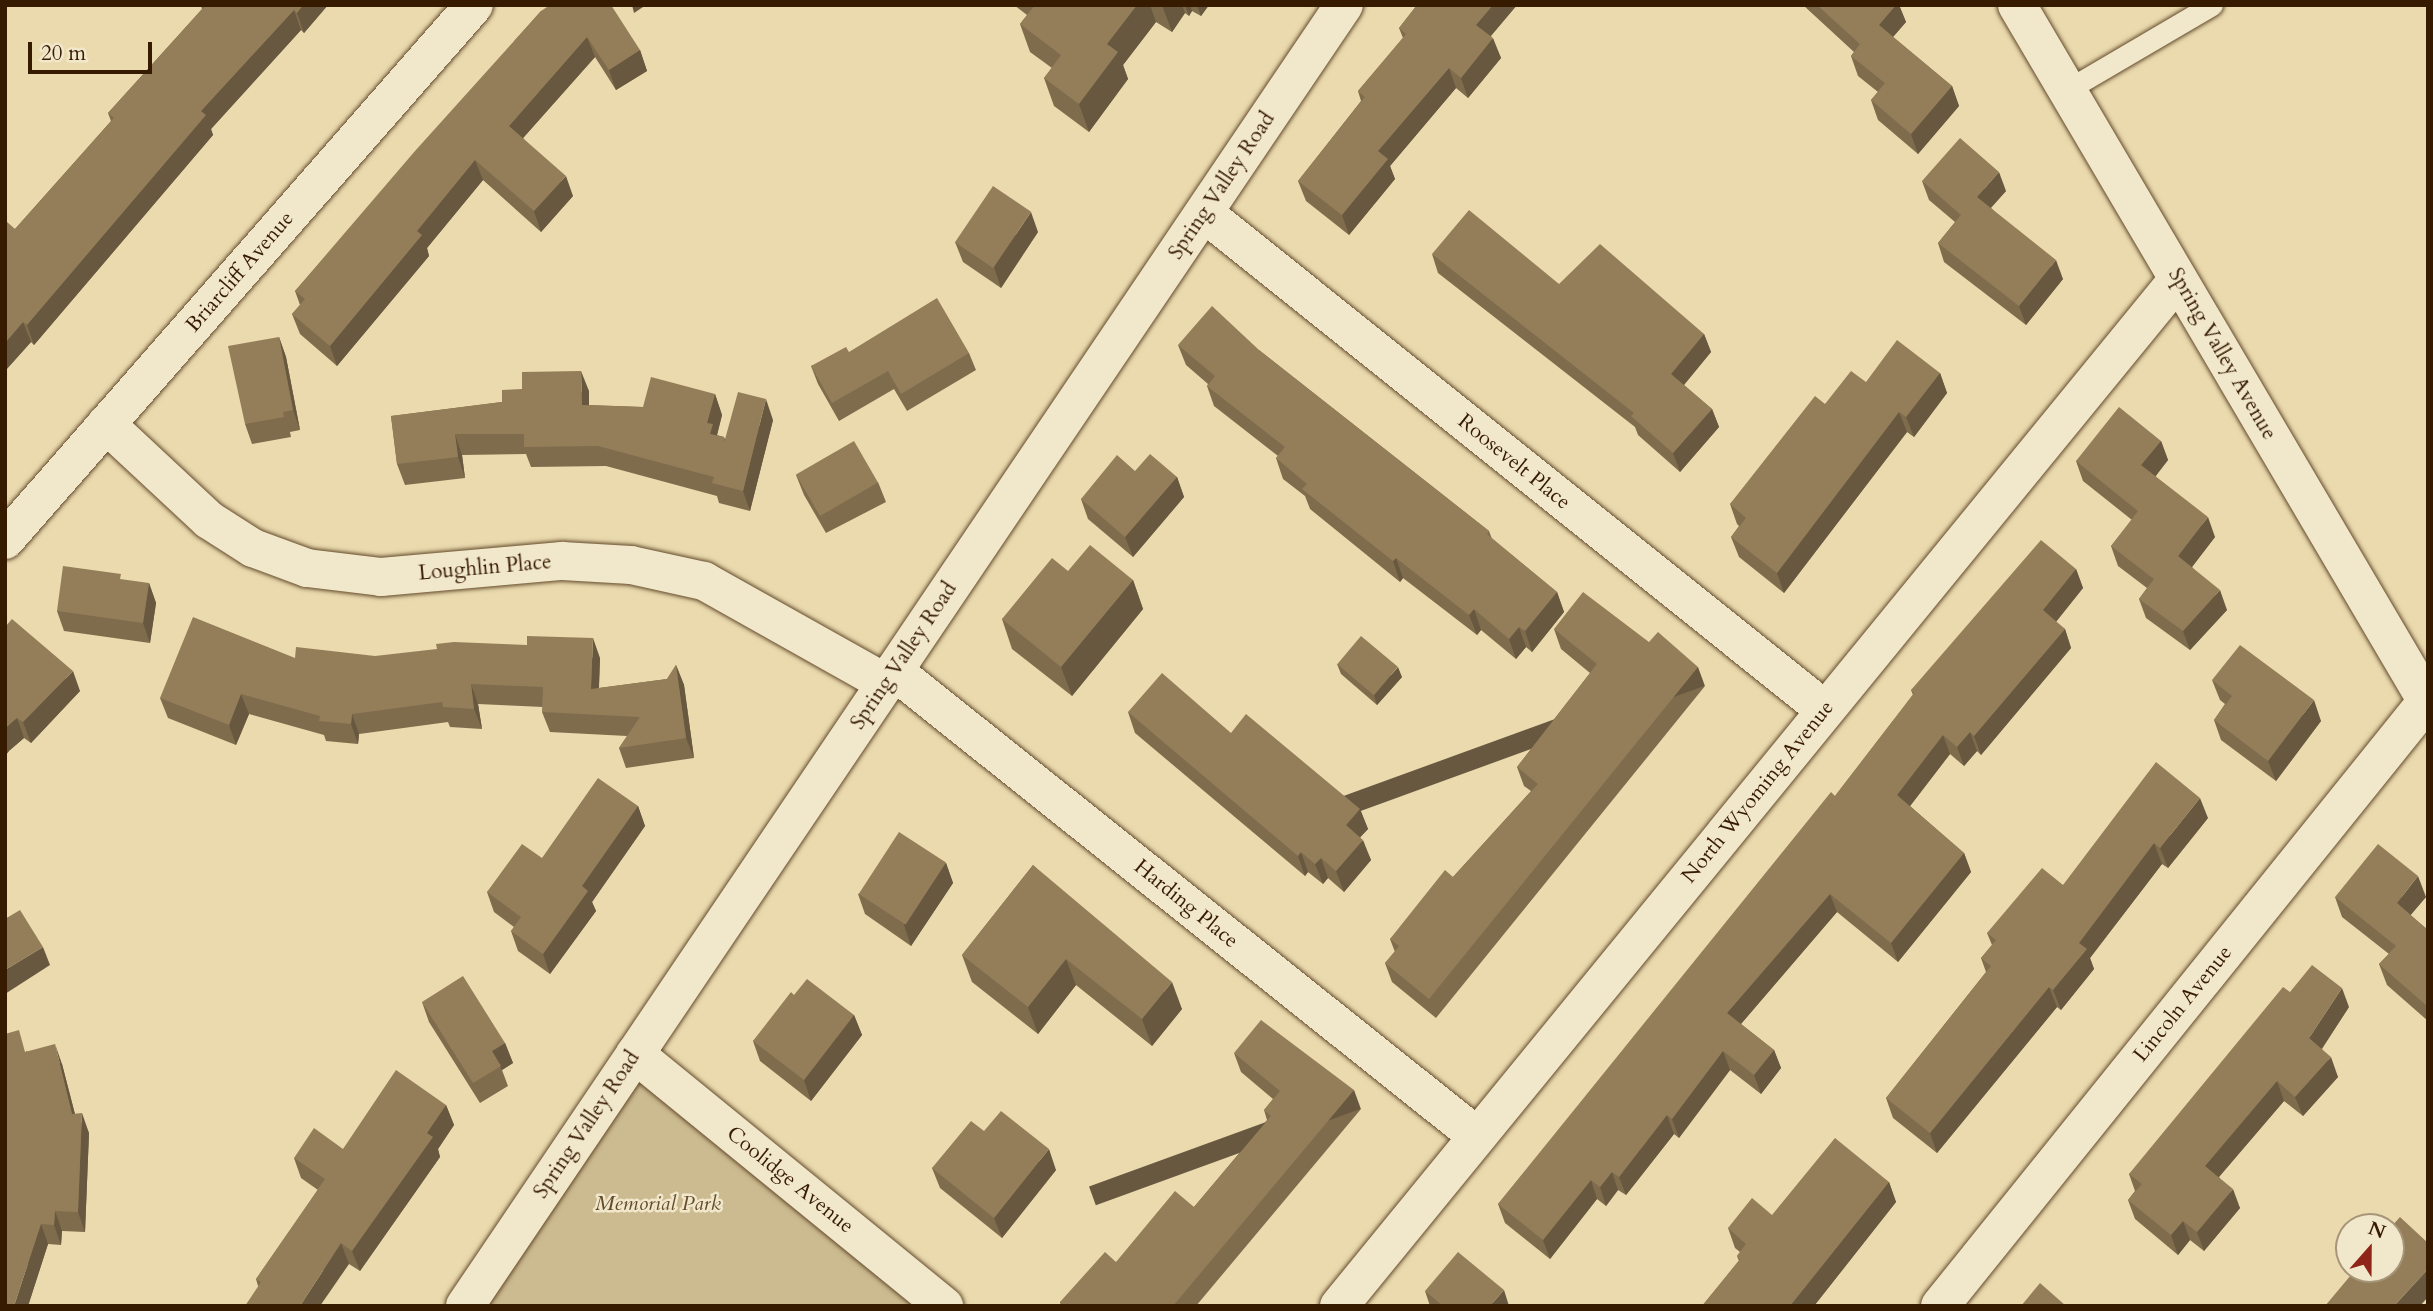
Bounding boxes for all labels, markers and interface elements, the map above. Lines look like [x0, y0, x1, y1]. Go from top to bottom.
scale bar [32, 28, 156, 72]
text: 20 m [41, 39, 86, 68]
street label: Spring Valley Road [1163, 108, 1281, 264]
street label: Briarcliff Avenue [181, 206, 299, 338]
street label: Spring Valley Avenue [2163, 264, 2281, 444]
street label: Roosevelt Place [1453, 409, 1575, 515]
street label: Loughlin Place [417, 550, 553, 586]
street label: Spring Valley Road [845, 578, 963, 734]
street label: North Wyoming Avenue [1677, 696, 1839, 888]
street label: Harding Place [1129, 854, 1243, 954]
street label: Lincoln Avenue [2128, 941, 2238, 1067]
street label: Spring Valley Road [528, 1047, 646, 1203]
street label: Coolidge Avenue [721, 1121, 859, 1239]
park label: Memorial Park [595, 1191, 721, 1217]
north arrow [2335, 1213, 2405, 1283]
text: N [2364, 1215, 2389, 1245]

